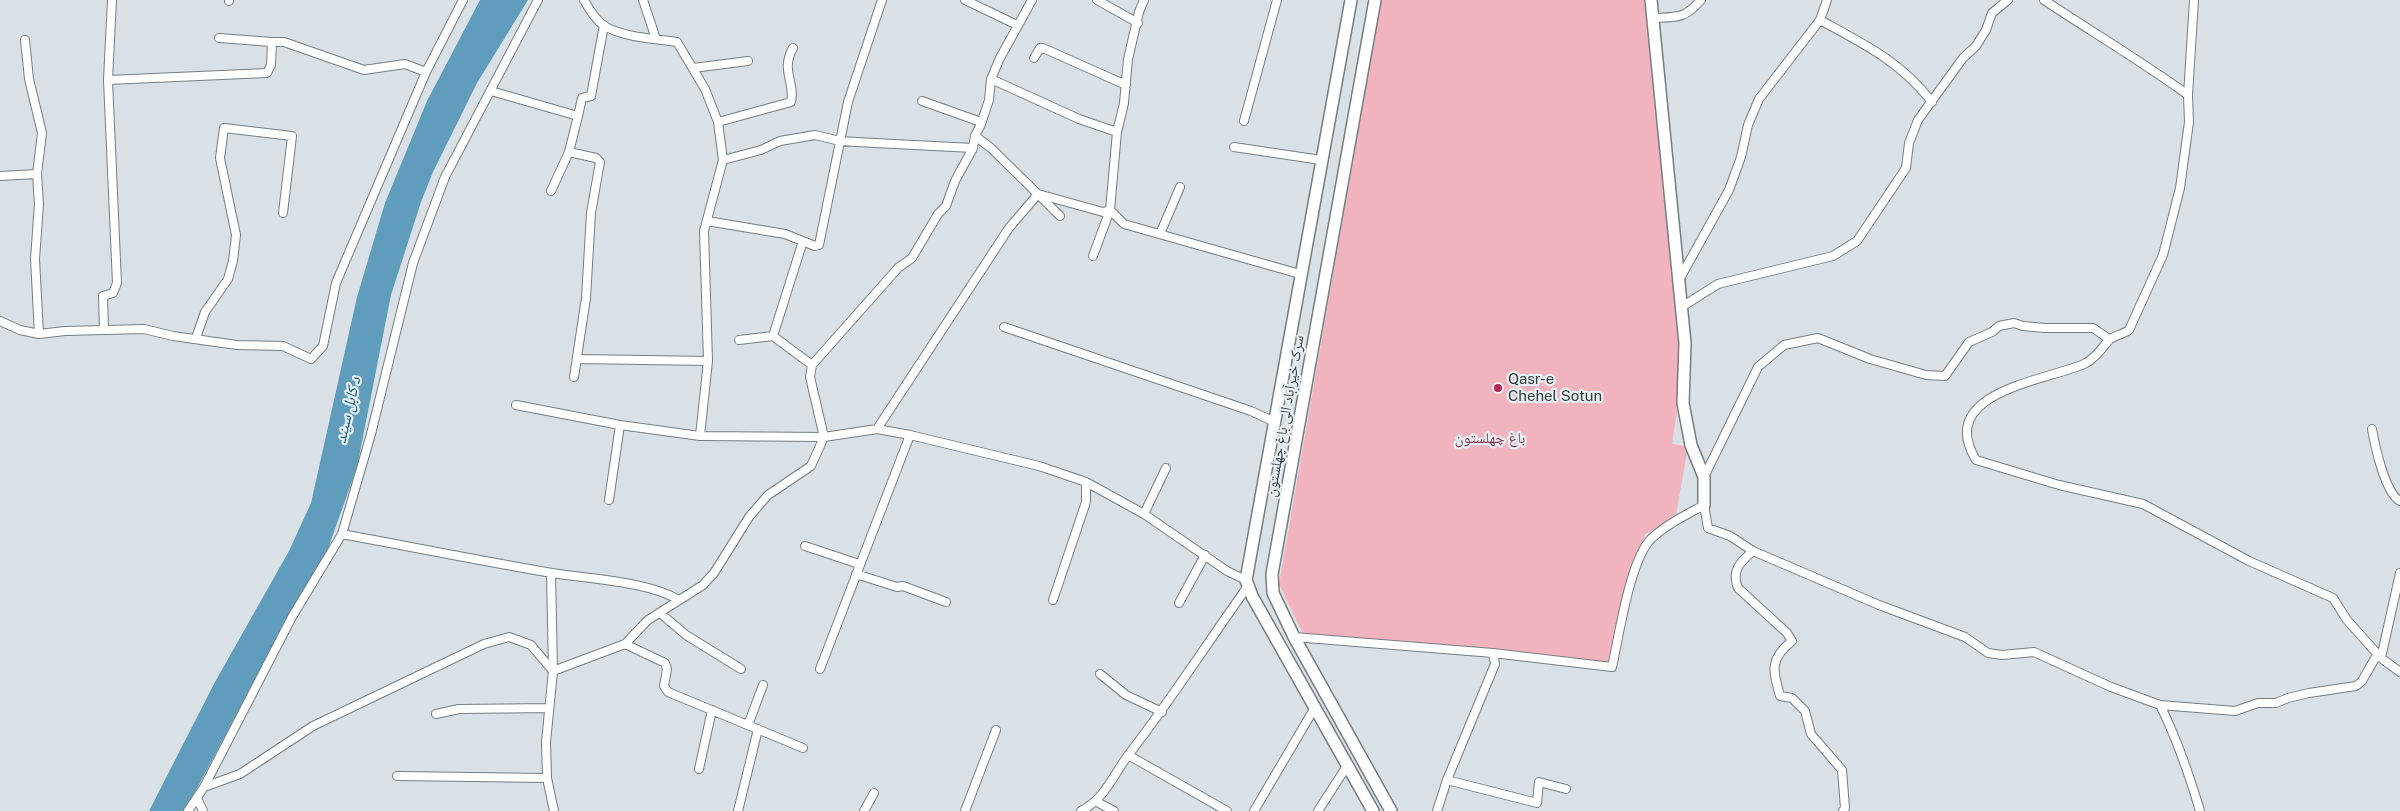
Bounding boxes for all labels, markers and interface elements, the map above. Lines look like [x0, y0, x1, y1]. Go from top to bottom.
street label: سرک خیرآباد الی باغ چهلستون [1262, 334, 1308, 498]
place label: Qasr-e Chehel Sotun [1508, 370, 1602, 405]
water label: د کابل سيند [331, 375, 365, 445]
marker: Qasr-e Chehel Sotun [1492, 382, 1504, 394]
park label: باغ چهلستون [1455, 429, 1525, 447]

